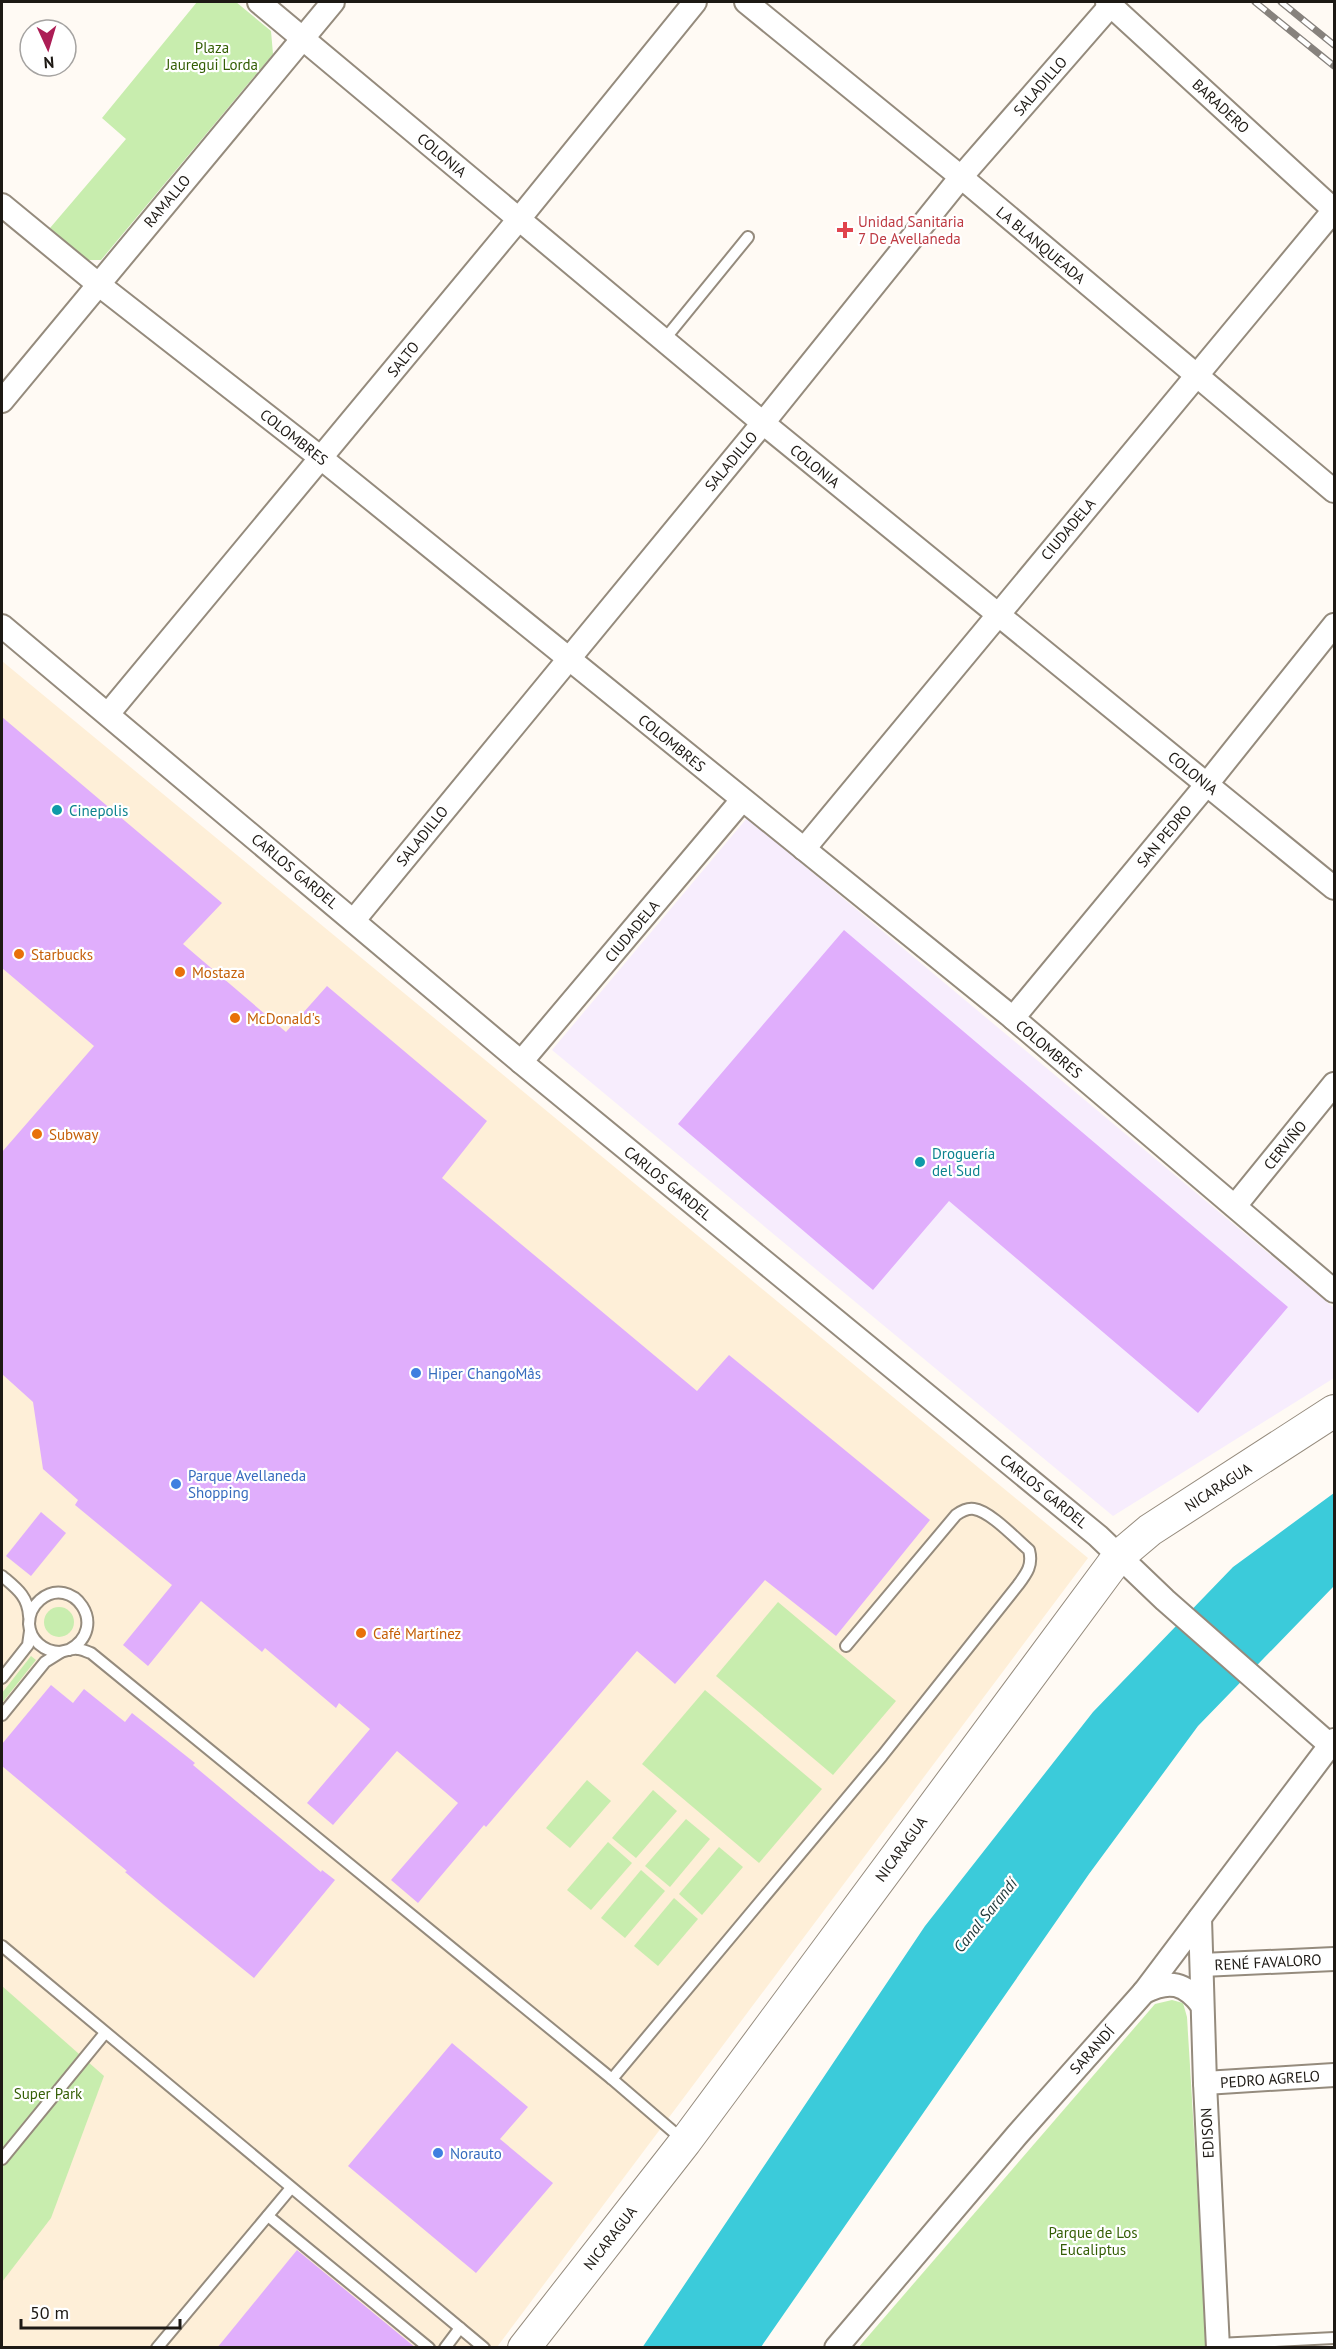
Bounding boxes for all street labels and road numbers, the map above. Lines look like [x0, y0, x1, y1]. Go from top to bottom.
street label: SALADILLO [1009, 52, 1071, 120]
street label: BARADERO [1188, 75, 1254, 137]
street label: COLONIA [413, 129, 471, 181]
street label: RAMALLO [140, 171, 194, 231]
street label: LA BLANQUEADA [993, 202, 1090, 288]
street label: SALTO [383, 337, 423, 381]
street label: COLOMBRES [256, 405, 332, 469]
street label: SALADILLO [700, 427, 762, 495]
street label: COLONIA [786, 440, 844, 492]
street label: CIUDADELA [1036, 494, 1100, 564]
street label: COLOMBRES [635, 710, 709, 776]
street label: COLONIA [1164, 747, 1222, 799]
street label: SAN PEDRO [1132, 801, 1196, 871]
street label: SALADILLO [392, 802, 452, 870]
street label: CARLOS GARDEL [248, 829, 342, 913]
street label: CIUDADELA [600, 896, 664, 966]
street label: COLOMBRES [1012, 1016, 1086, 1082]
street label: CERVIÑO [1259, 1116, 1311, 1174]
street label: CARLOS GARDEL [620, 1142, 716, 1224]
street label: CARLOS GARDEL [996, 1450, 1092, 1532]
street label: NICARAGUA [1181, 1458, 1255, 1516]
street label: NICARAGUA [871, 1812, 931, 1885]
street label: RENÉ FAVALORO [1214, 1950, 1322, 1974]
street label: SARANDÍ [1065, 2022, 1119, 2078]
street label: PEDRO AGRELO [1220, 2066, 1320, 2092]
street label: EDISON [1196, 2107, 1218, 2159]
street label: NICARAGUA [579, 2202, 641, 2274]

